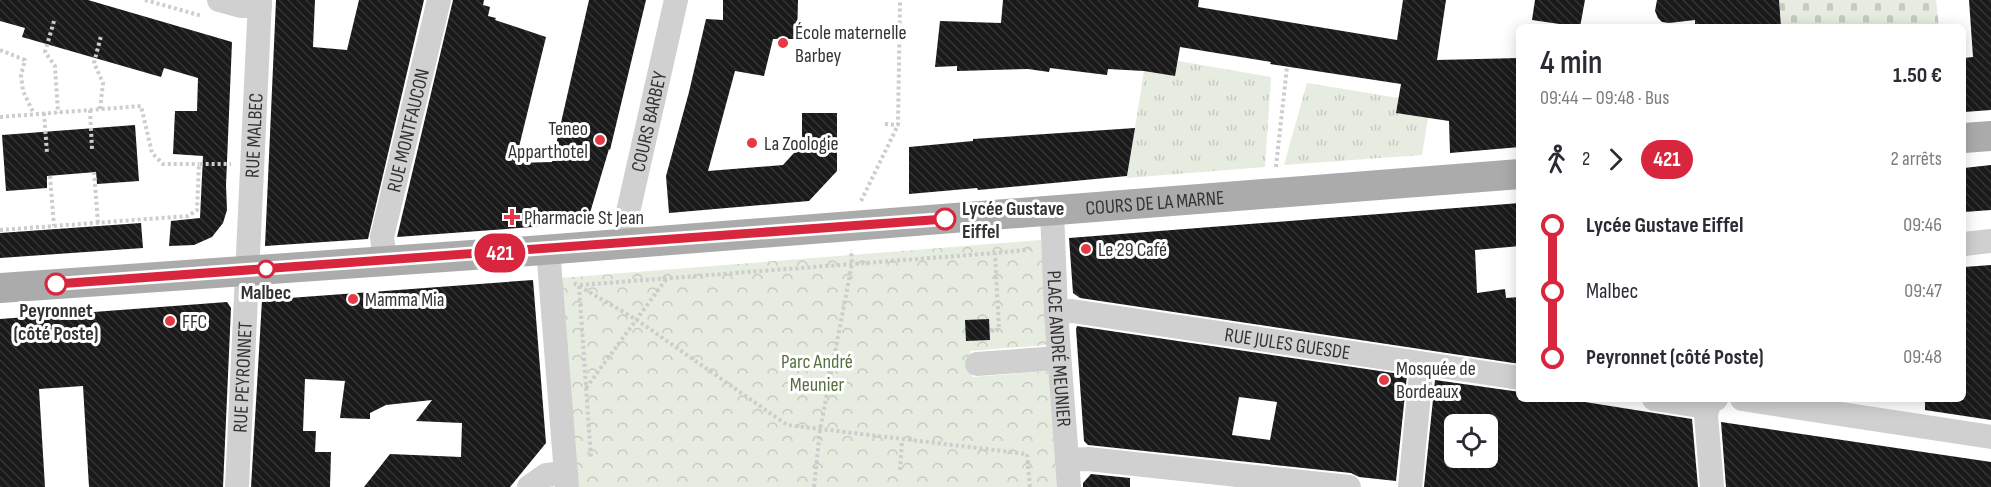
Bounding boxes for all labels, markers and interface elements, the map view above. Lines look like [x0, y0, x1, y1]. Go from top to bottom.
place label: École maternelle Barbey [795, 21, 907, 68]
marker: École maternelle Barbey [776, 36, 790, 50]
text: 4 min [1540, 43, 1602, 83]
text: 1.50 € [1893, 62, 1942, 89]
street label: RUE MONTFAUCON [382, 66, 435, 195]
street label: COURS BARBEY [626, 68, 673, 174]
text: 09:44 – 09:48 · Bus [1540, 86, 1669, 110]
street label: RUE MALBEC [241, 92, 269, 178]
place label: Teneo Apparthotel [507, 117, 588, 164]
place label: La Zoologie [764, 132, 838, 156]
marker: Teneo Apparthotel [593, 133, 607, 147]
marker: La Zoologie [745, 136, 759, 150]
icon: walk [1540, 143, 1573, 176]
icon: forward [1599, 143, 1632, 176]
text: 2 [1582, 147, 1590, 171]
text: 421 [1653, 147, 1681, 172]
text: 2 arrêts [1891, 147, 1942, 171]
street label: COURS DE LA MARNE [1085, 186, 1225, 221]
place label: Lycée Gustave Eiffel [962, 197, 1064, 244]
place label: Pharmacie St Jean [524, 206, 644, 230]
marker: Lycée Gustave Eiffel [934, 208, 956, 230]
marker: Pharmacie St Jean [505, 210, 519, 224]
text: Lycée Gustave Eiffel [1586, 212, 1743, 239]
text: 09:46 [1903, 213, 1942, 237]
line badge: 421 [466, 234, 534, 272]
place label: Le 29 Café [1098, 238, 1167, 262]
text: 421 [486, 241, 514, 266]
marker: Le 29 Café [1079, 242, 1093, 256]
marker: Malbec [257, 260, 275, 278]
street label: PLACE ANDRÉ MEUNIER [1041, 270, 1076, 428]
marker: Peyronnet (côté Poste) [45, 273, 67, 295]
text: Malbec [1586, 278, 1638, 305]
text: 09:47 [1904, 279, 1942, 303]
place label: Malbec [241, 281, 291, 305]
place label: Mamma Mia [365, 288, 444, 312]
marker: Mamma Mia [346, 292, 360, 306]
place label: Peyronnet (côté Poste) [13, 299, 99, 346]
place label: FFC [182, 310, 207, 334]
marker: FFC [163, 314, 177, 328]
street label: RUE PEYRONNET [229, 321, 258, 433]
street label: RUE JULES GUESDE [1223, 323, 1352, 365]
text: Peyronnet (côté Poste) [1586, 344, 1764, 371]
text: 09:48 [1903, 345, 1942, 369]
park label: Parc André Meunier [781, 350, 853, 397]
place label: Mosquée de Bordeaux [1396, 357, 1476, 404]
marker: Mosquée de Bordeaux [1377, 373, 1391, 387]
map controls [1444, 414, 1498, 468]
button: locate [1444, 414, 1498, 468]

